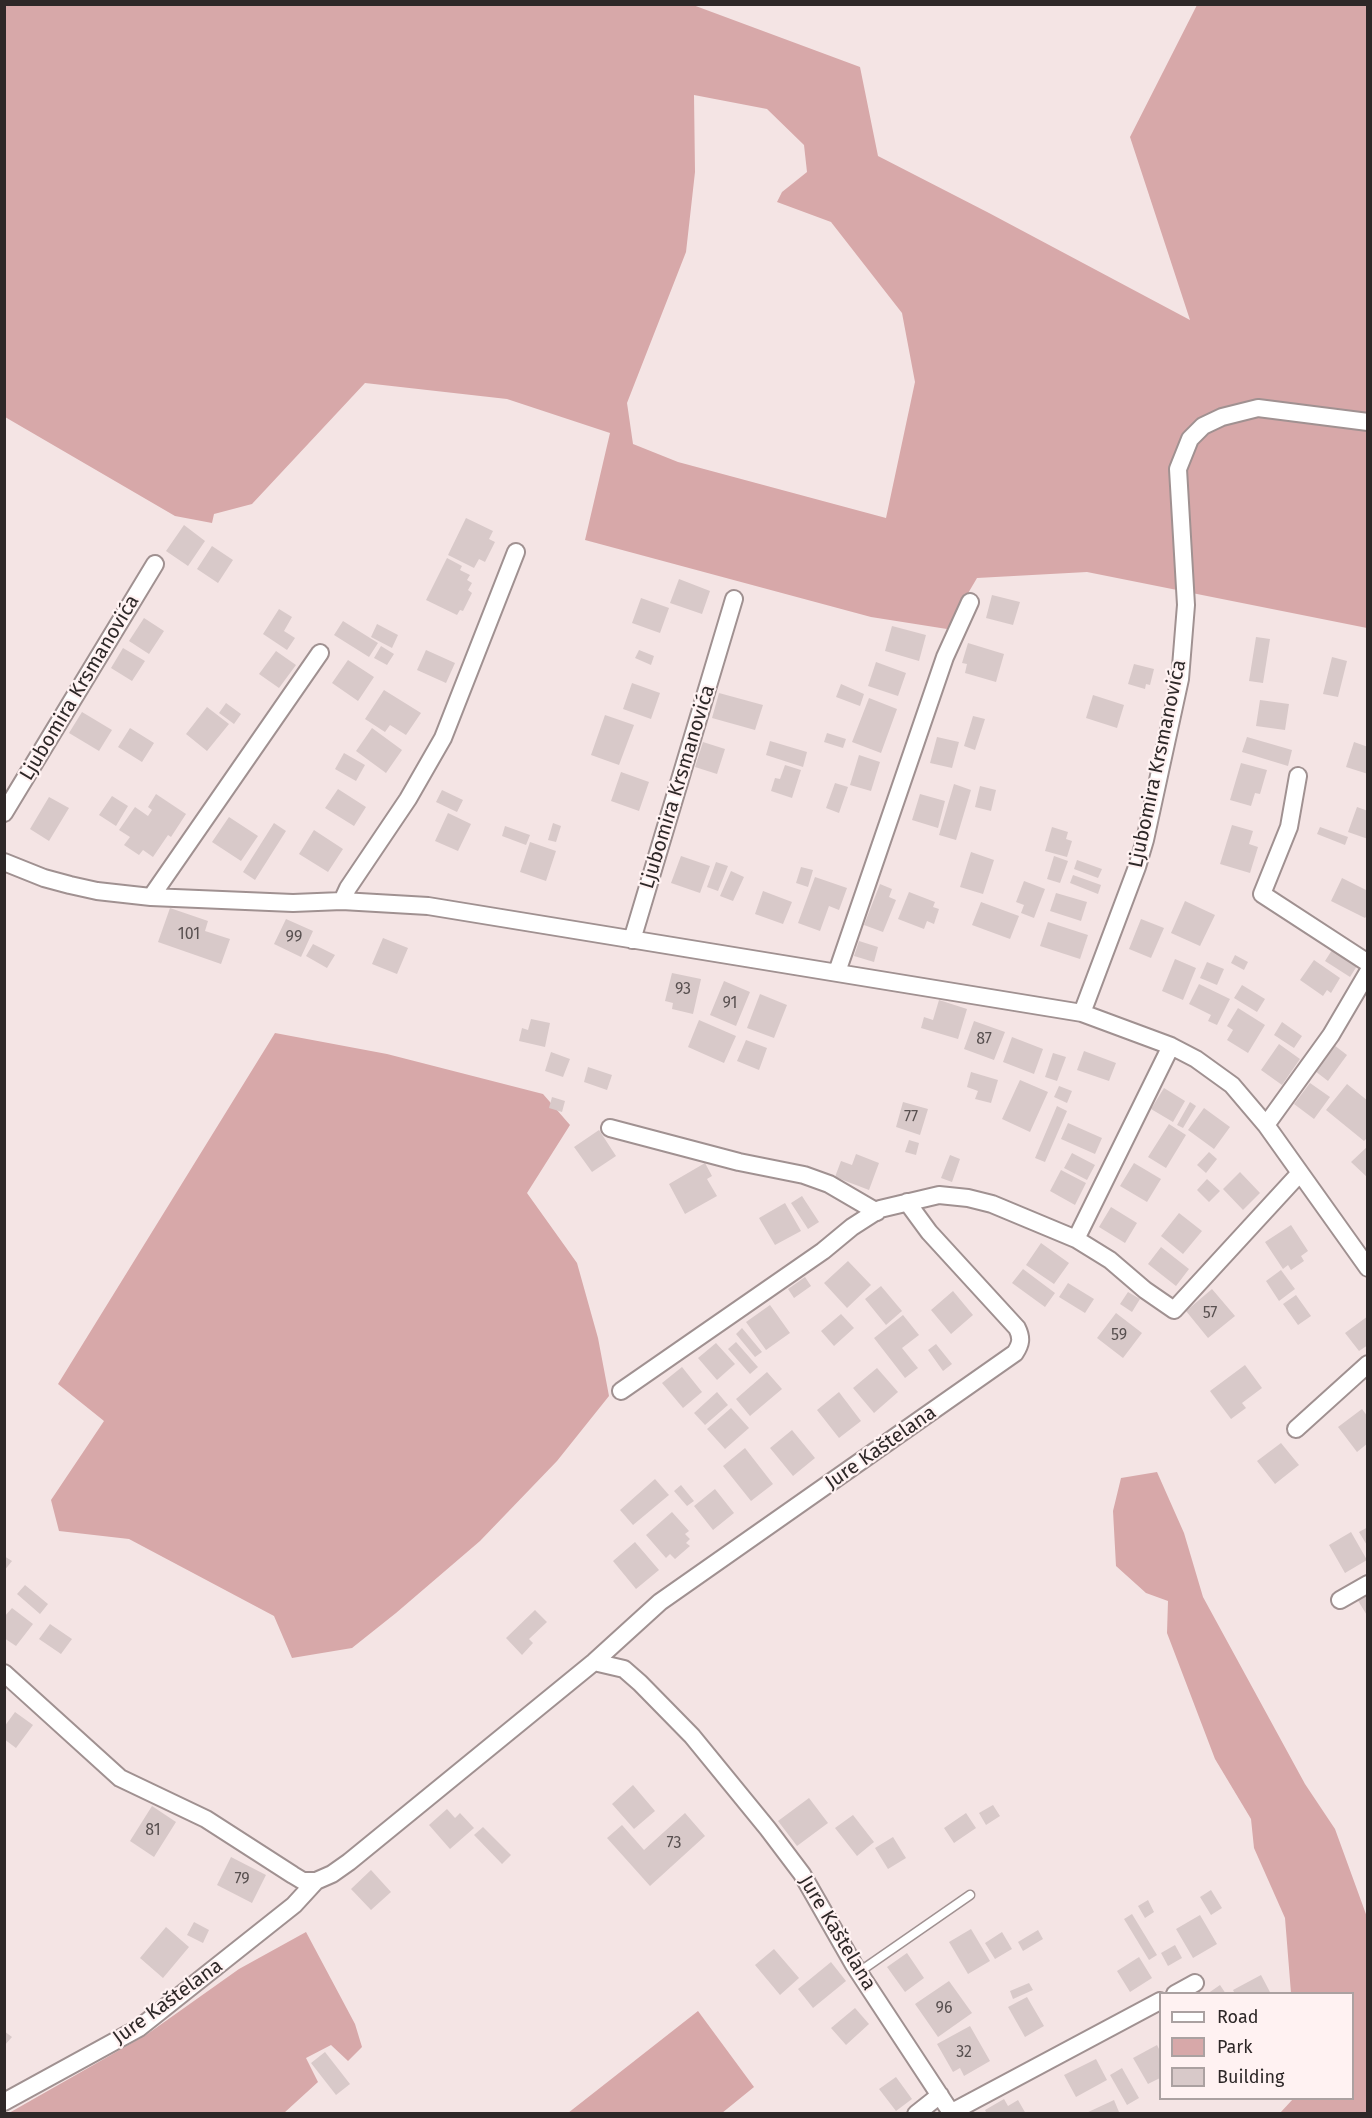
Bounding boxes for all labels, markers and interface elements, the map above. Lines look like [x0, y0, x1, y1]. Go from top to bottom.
street label: Ljubomira Krsmanovića [15, 591, 145, 785]
street label: Ljubomira Krsmanovića [1124, 658, 1192, 870]
street label: Ljubomira Krsmanovića [636, 682, 720, 892]
house number: 101 [178, 925, 200, 945]
house number: 99 [286, 928, 302, 948]
house number: 93 [675, 980, 691, 1000]
house number: 91 [722, 994, 738, 1014]
house number: 87 [976, 1030, 992, 1050]
house number: 77 [904, 1108, 918, 1128]
house number: 57 [1203, 1304, 1217, 1324]
house number: 59 [1111, 1326, 1127, 1346]
street label: Jure Kaštelana [821, 1401, 941, 1495]
house number: 81 [145, 1821, 161, 1841]
house number: 73 [667, 1834, 681, 1854]
house number: 79 [234, 1870, 250, 1890]
street label: Jure Kaštelana [793, 1871, 881, 1995]
street label: Jure Kaštelana [108, 1954, 228, 2050]
legend [1159, 1992, 1354, 2100]
house number: 96 [936, 1999, 952, 2019]
text: Road [1217, 2006, 1259, 2028]
text: Park [1217, 2036, 1252, 2058]
house number: 32 [956, 2043, 972, 2063]
text: Building [1217, 2066, 1284, 2088]

